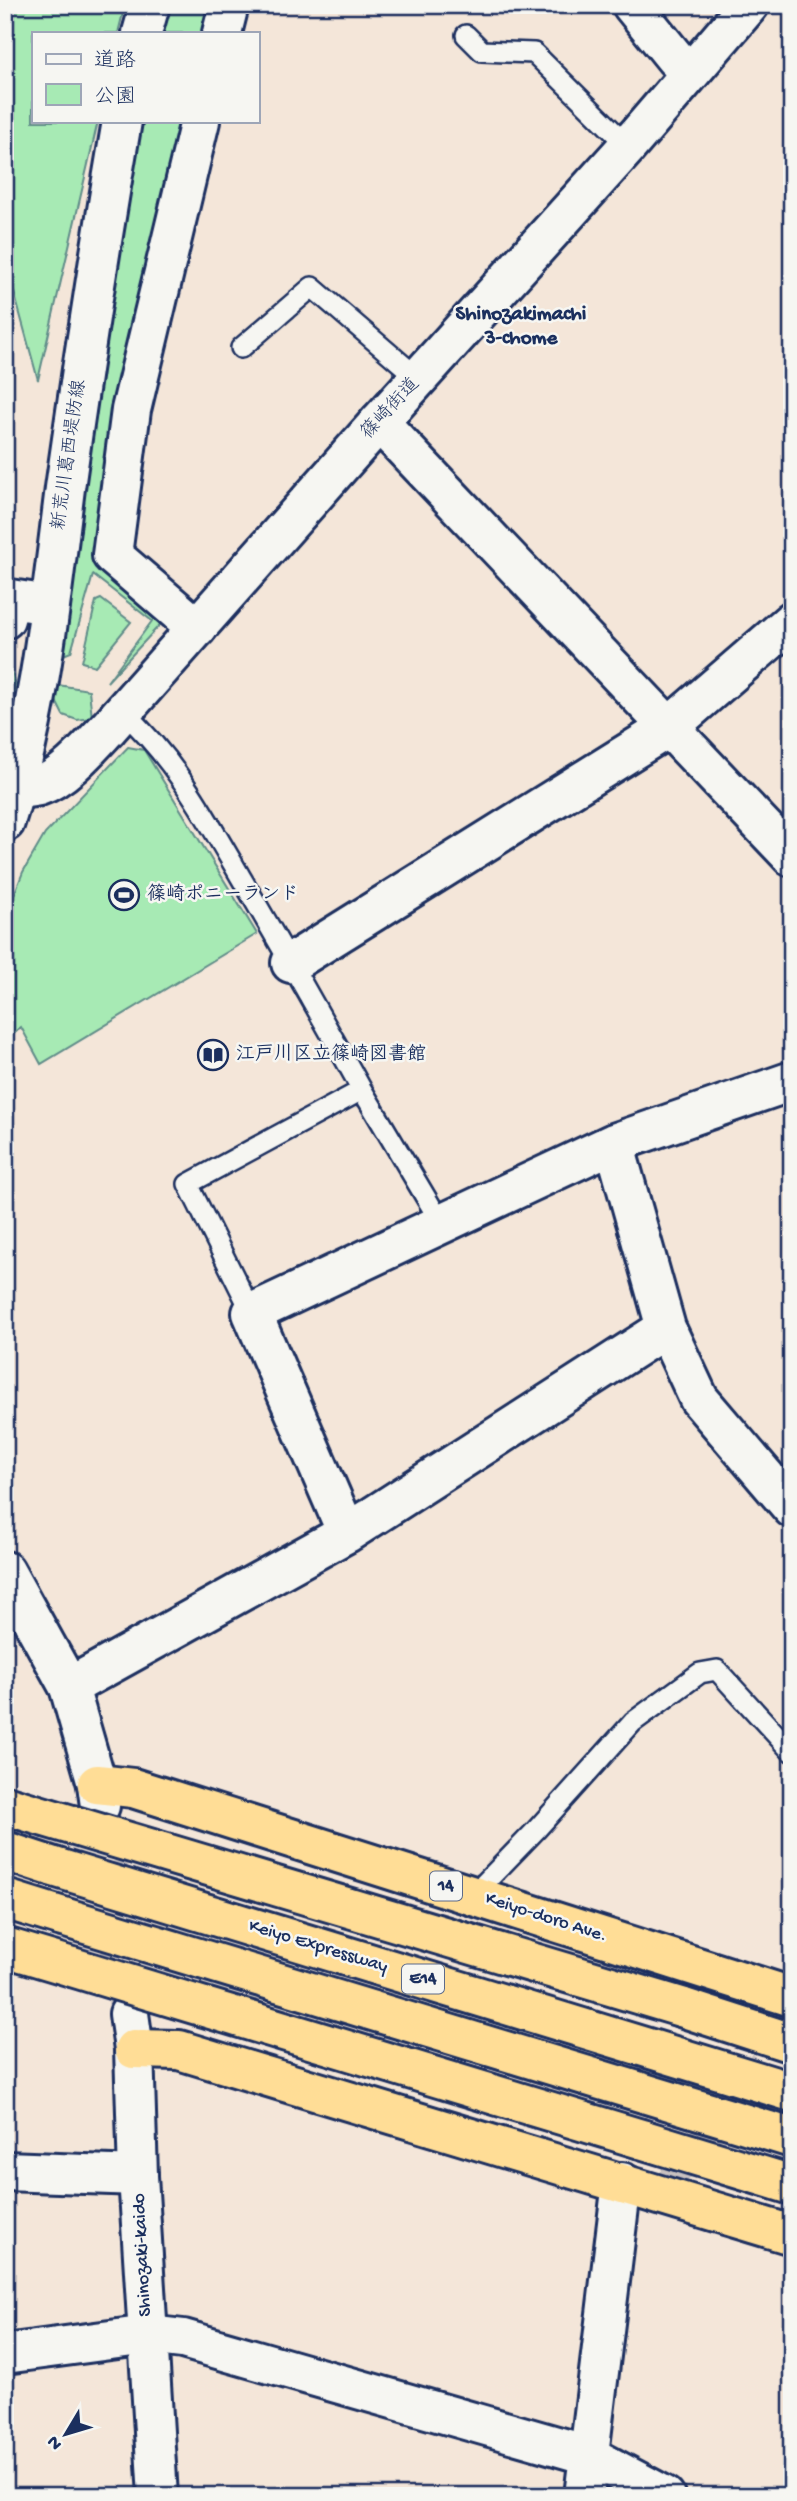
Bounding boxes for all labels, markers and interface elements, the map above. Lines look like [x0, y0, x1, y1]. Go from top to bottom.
legend [32, 32, 259, 122]
text: 道路 [94, 49, 136, 75]
text: 公園 [94, 86, 136, 111]
district label: Shinozakimachi 3-chome [456, 303, 586, 352]
street label: 篠崎街道 [356, 373, 425, 445]
street label: 新荒川葛西堤防線 [47, 378, 92, 532]
sports icon: 篠崎ポニーランド [107, 878, 141, 912]
place label: 篠崎ポニーランド [147, 883, 299, 907]
library icon: 江戸川区立篠崎図書館 [196, 1038, 230, 1072]
place label: 江戸川区立篠崎図書館 [236, 1043, 426, 1067]
road number: 14 [430, 1872, 462, 1900]
street label: Keiyo-doro Ave. [482, 1887, 610, 1949]
street label: Keiyo Expressway [246, 1915, 391, 1979]
road number: E14 [402, 1965, 444, 1994]
street label: Shinozaki-kaido [128, 2193, 158, 2317]
north arrow [32, 2400, 102, 2470]
text: N [42, 2430, 68, 2454]

